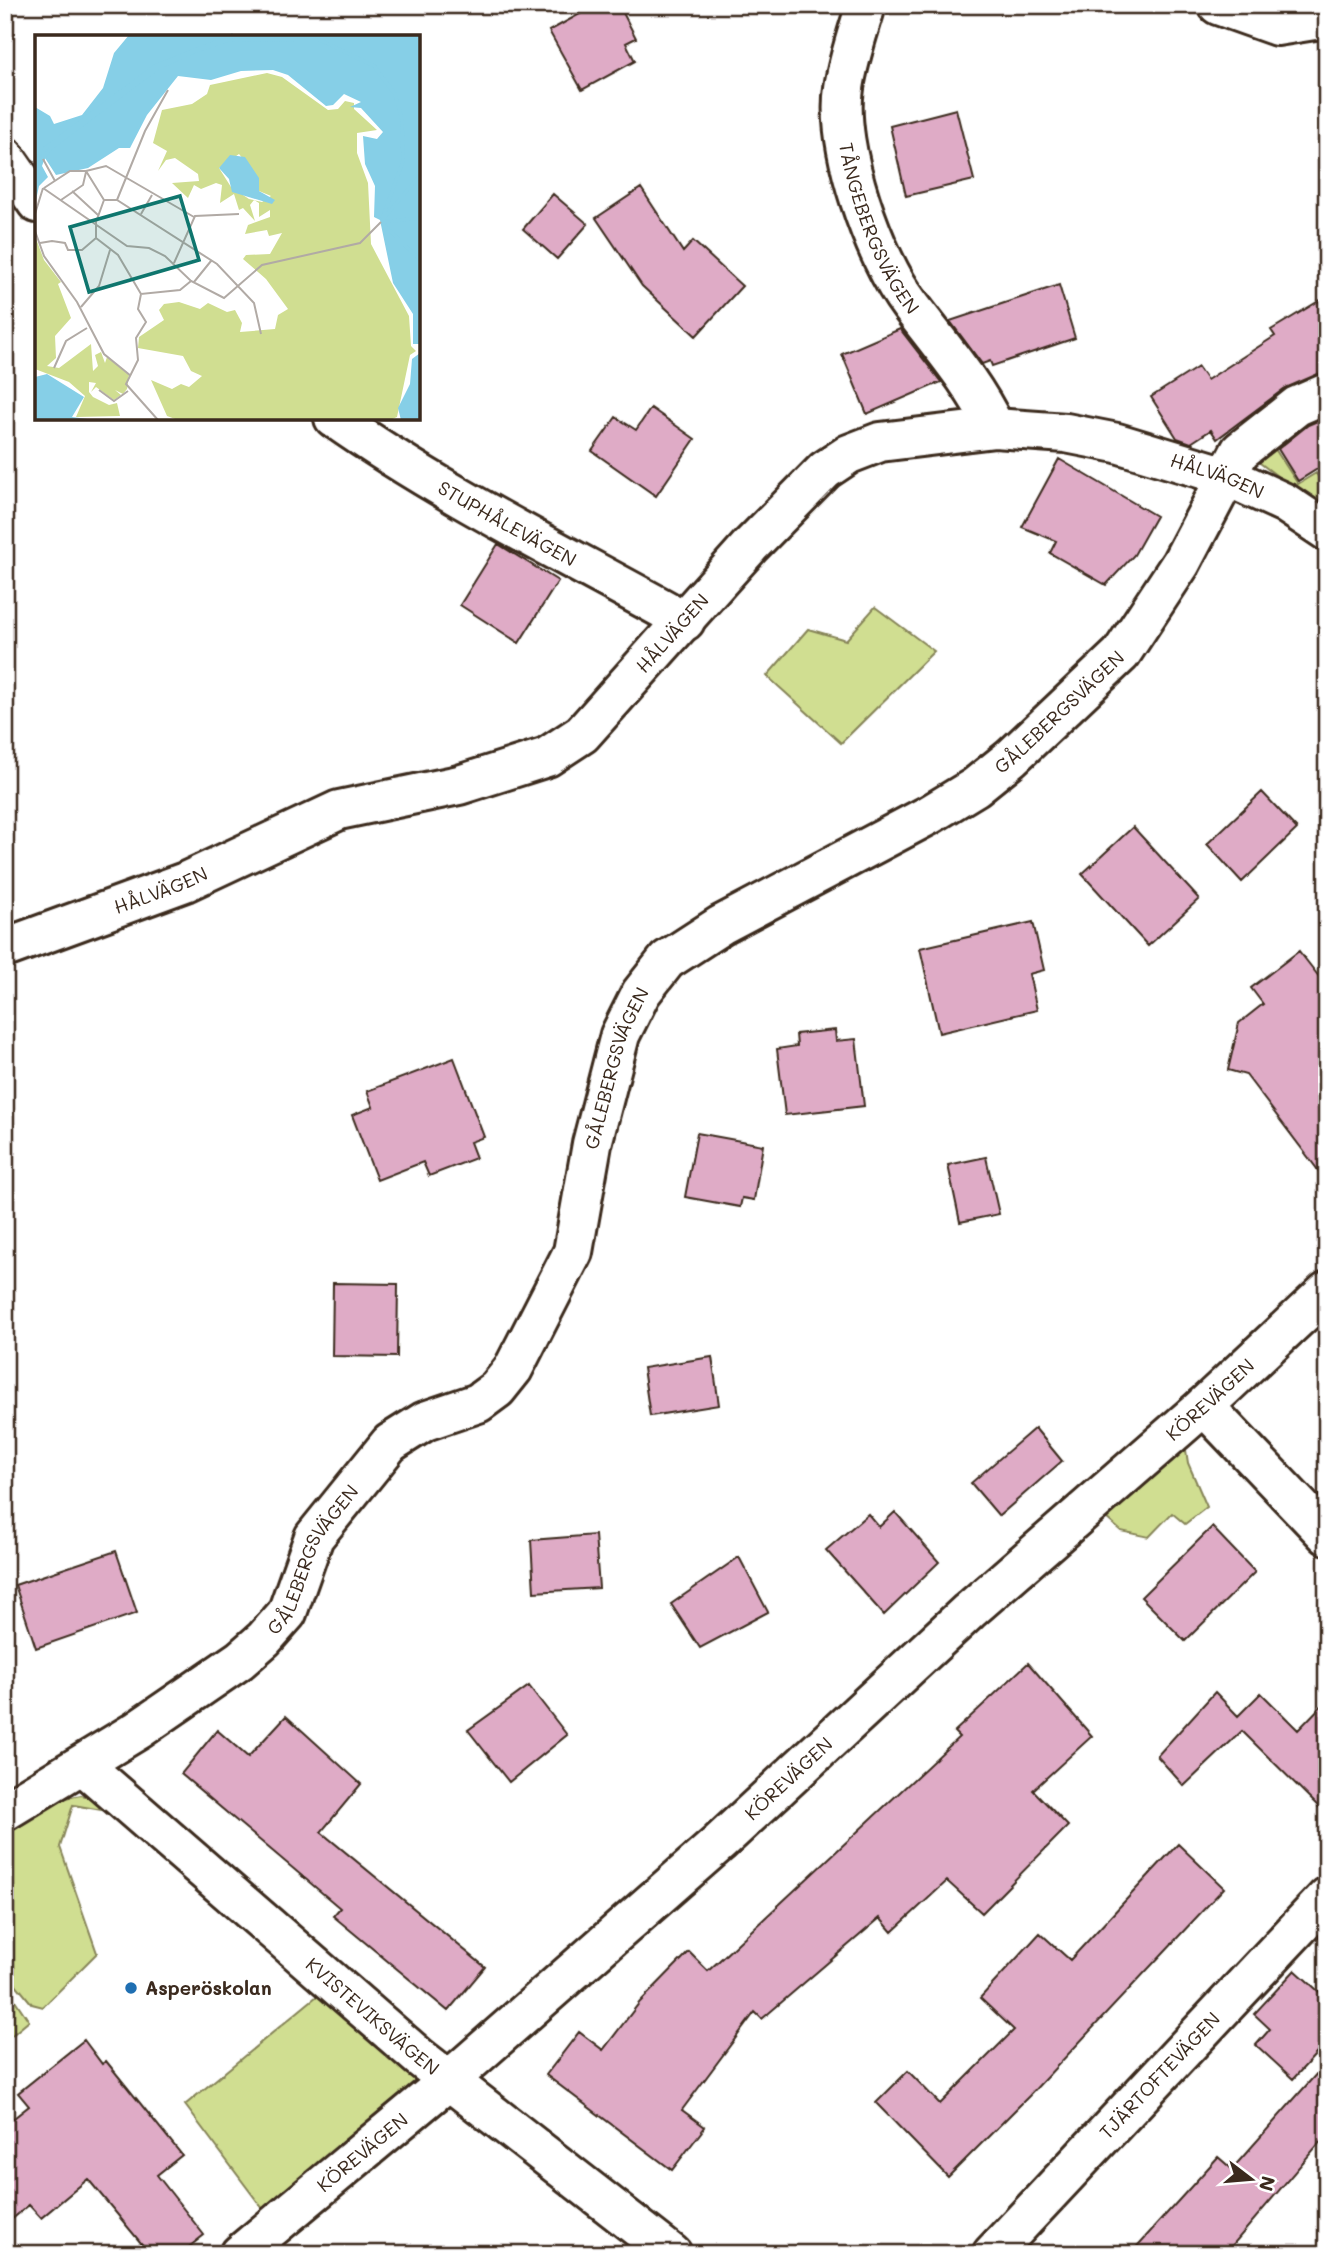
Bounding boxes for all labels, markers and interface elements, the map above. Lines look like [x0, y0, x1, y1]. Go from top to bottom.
inset map [35, 35, 420, 420]
street label: TÅNGEBERGSVÄGEN [834, 140, 925, 319]
street label: HÅLVÄGEN [1167, 447, 1268, 504]
street label: STUPHÅLEVÄGEN [434, 475, 581, 572]
street label: HÅLVÄGEN [630, 588, 714, 678]
street label: GÅLEBERGSVÄGEN [989, 645, 1129, 779]
street label: HÅLVÄGEN [110, 860, 211, 919]
street label: GÅLEBERGSVÄGEN [578, 983, 654, 1152]
street label: KÖREVÄGEN [1160, 1352, 1259, 1446]
street label: GÅLEBERGSVÄGEN [261, 1479, 364, 1639]
street label: KÖREVÄGEN [739, 1731, 837, 1825]
street label: KVISTEVIKSVÄGEN [301, 1951, 445, 2080]
place label: Asperöskolan [145, 1975, 272, 2000]
marker: Asperöskolan [123, 1980, 139, 1996]
street label: TJÄRTOFTEVÄGEN [1093, 2006, 1225, 2144]
street label: KÖREVÄGEN [311, 2107, 413, 2197]
north arrow [1216, 2144, 1286, 2214]
text: N [1254, 2173, 1282, 2194]

